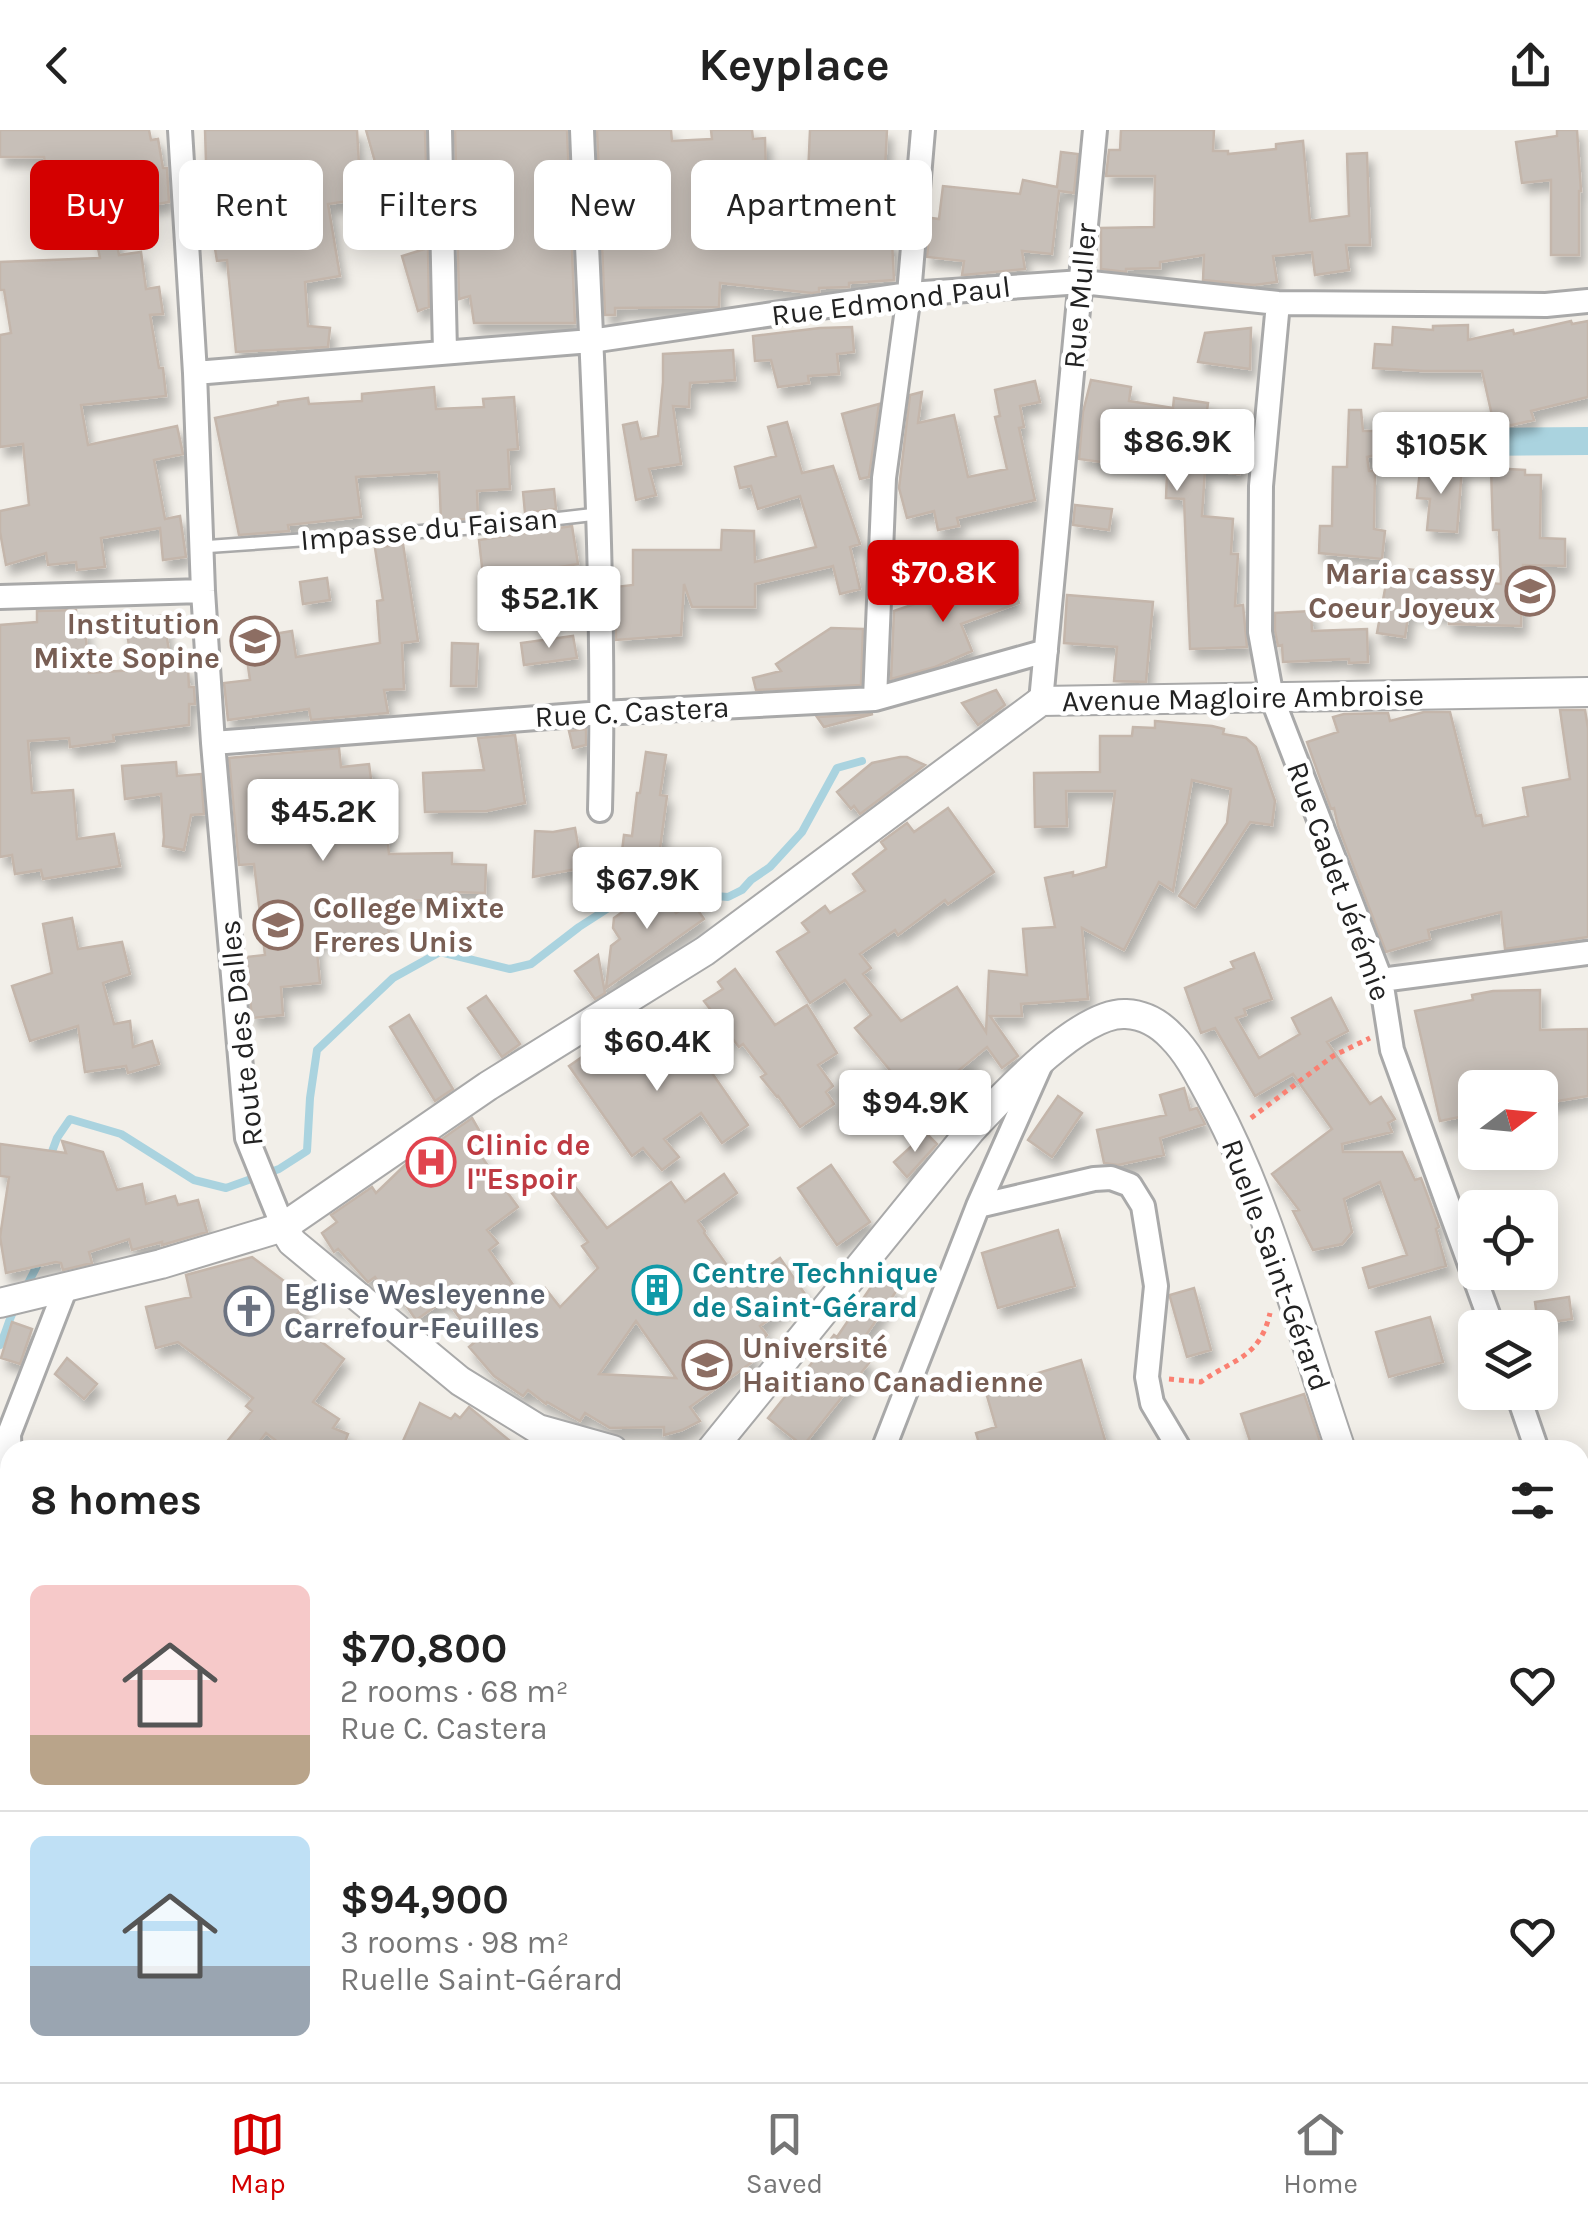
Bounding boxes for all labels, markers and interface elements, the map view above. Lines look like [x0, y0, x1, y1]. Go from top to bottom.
icon: back [30, 38, 85, 93]
icon: share [1503, 38, 1558, 93]
text: Keyplace [698, 39, 890, 91]
chip: Buy [30, 160, 159, 250]
chip: Rent [179, 160, 323, 250]
chip: Filters [343, 160, 514, 250]
chip: New [534, 160, 671, 250]
chip: Apartment [691, 160, 932, 250]
street label: Rue Muller [1056, 222, 1104, 370]
street label: Rue Edmond Paul [769, 268, 1013, 334]
pin: $86.9K [1096, 409, 1258, 494]
pin: $105K [1371, 412, 1511, 497]
text: $86.9K [1122, 423, 1232, 460]
text: $105K [1394, 426, 1488, 463]
street label: Impasse du Faisan [299, 500, 559, 558]
pin: $70.8K [862, 540, 1024, 625]
text: $70.8K [890, 554, 996, 591]
place label: Maria cassy Coeur Joyeux [1308, 556, 1495, 626]
school or university icon: Maria cassy Coeur Joyeux [1504, 565, 1556, 617]
pin: $52.1K [468, 566, 630, 651]
text: $52.1K [499, 580, 599, 617]
place label: Institution Mixte Sopine [33, 606, 220, 676]
school or university icon: Institution Mixte Sopine [229, 615, 281, 667]
street label: Avenue Magloire Ambroise [1062, 677, 1424, 719]
street label: Rue C. Castera [534, 689, 730, 735]
street label: Rue Cadet Jérémie [1279, 757, 1399, 1005]
pin: $45.2K [242, 779, 404, 864]
text: $45.2K [270, 793, 376, 830]
pin: $67.9K [566, 847, 728, 932]
text: $67.9K [595, 861, 699, 898]
place label: College Mixte Freres Unis [313, 890, 505, 960]
school or university icon: College Mixte Freres Unis [252, 899, 304, 951]
street label: Route des Dalles [211, 918, 271, 1148]
pin: $60.4K [576, 1009, 738, 1094]
text: $60.4K [603, 1023, 711, 1060]
pin: $94.9K [834, 1070, 996, 1155]
north arrow [1458, 1070, 1558, 1170]
map controls [1458, 1070, 1558, 1410]
text: $94.9K [861, 1084, 969, 1121]
place label: Clinic de l"Espoir [466, 1127, 590, 1197]
street label: Ruelle Saint-Gérard [1214, 1134, 1338, 1396]
hospital icon: Clinic de l"Espoir [405, 1136, 457, 1188]
button: locate [1458, 1190, 1558, 1290]
place label: Centre Technique de Saint-Gérard [692, 1255, 938, 1325]
building icon: Centre Technique de Saint-Gérard [631, 1264, 683, 1316]
place label: Eglise Wesleyenne Carrefour-Feuilles [284, 1276, 546, 1346]
church icon: Eglise Wesleyenne Carrefour-Feuilles [223, 1285, 275, 1337]
button: layers [1458, 1310, 1558, 1410]
place label: Université Haitiano Canadienne [742, 1330, 1043, 1400]
school or university icon: Université Haitiano Canadienne [681, 1339, 733, 1391]
icon: filters [1505, 1473, 1560, 1528]
text: 8 homes [30, 1475, 202, 1525]
text: $70,800 [340, 1623, 507, 1673]
icon: home [110, 1625, 230, 1745]
icon: heart [1505, 1658, 1560, 1713]
text: 2 rooms · 68 m² [340, 1673, 569, 1710]
text: Rue C. Castera [340, 1710, 548, 1747]
text: $94,900 [340, 1874, 509, 1924]
icon: home [110, 1876, 230, 1996]
icon: heart [1505, 1909, 1560, 1964]
text: 3 rooms · 98 m² [340, 1924, 569, 1961]
text: Ruelle Saint-Gérard [340, 1961, 623, 1998]
tab: Map [230, 2107, 286, 2200]
tab: Saved [746, 2107, 823, 2200]
tab: Home [1283, 2107, 1358, 2200]

